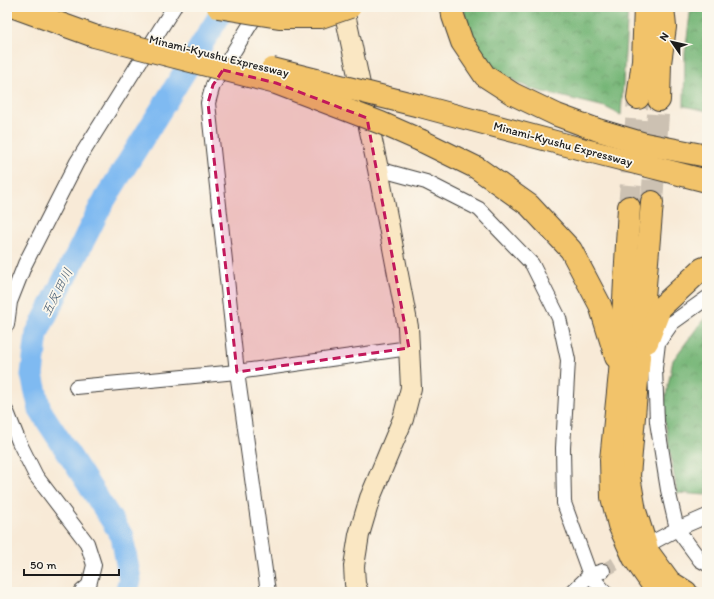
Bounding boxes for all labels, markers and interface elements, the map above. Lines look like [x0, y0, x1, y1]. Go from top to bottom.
north arrow [652, 22, 692, 62]
text: N [657, 30, 672, 43]
street label: Minami-Kyushu Expressway [148, 32, 291, 80]
street label: Minami-Kyushu Expressway [492, 119, 634, 169]
water label: 五反田川 [39, 265, 75, 319]
scale bar [24, 551, 119, 577]
text: 50 m [30, 558, 56, 572]

